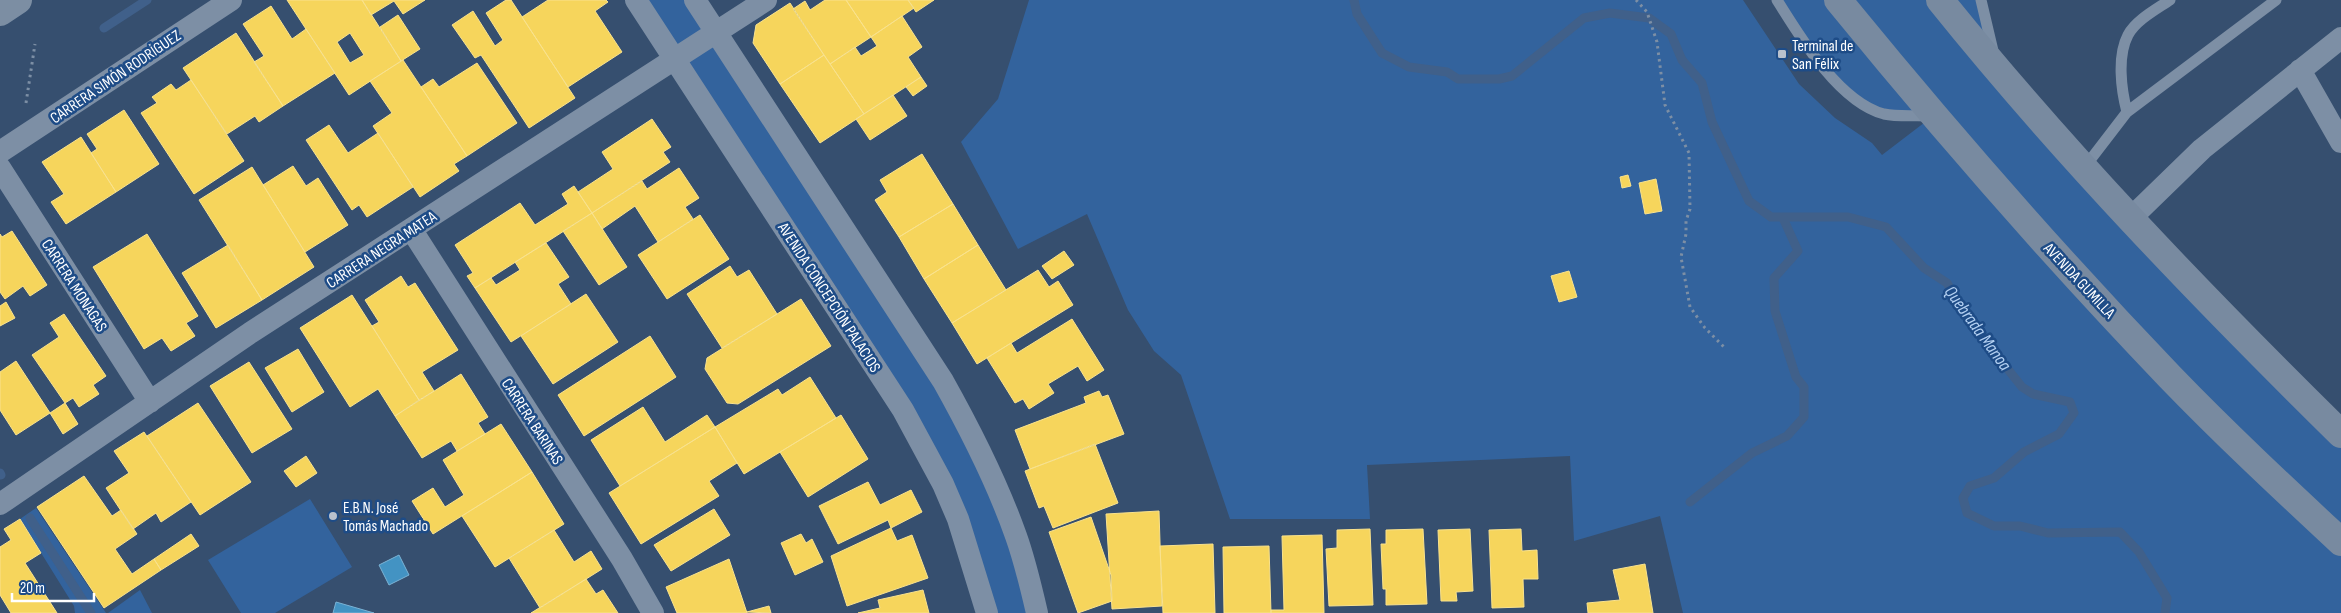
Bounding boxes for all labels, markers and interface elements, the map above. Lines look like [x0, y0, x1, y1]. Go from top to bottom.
street label: CARRERA SIMÓN RODRÍGUEZ [47, 26, 185, 128]
place label: Terminal de San Félix [1792, 37, 1853, 74]
marker: Terminal de San Félix [1776, 48, 1788, 60]
street label: CARRERA NEGRA MATEA [323, 208, 441, 293]
street label: AVENIDA CONCEPCIÓN PALACIOS [773, 219, 884, 376]
street label: CARRERA MONAGAS [37, 236, 111, 336]
street label: AVENIDA GUMILLA [2038, 239, 2119, 323]
water label: Quebrada Manoa [1940, 282, 2016, 375]
street label: CARRERA BARINAS [497, 375, 567, 469]
place label: E.B.N. José Tomás Machado [343, 499, 428, 536]
marker: E.B.N. José Tomás Machado [327, 510, 339, 522]
scale bar [12, 570, 95, 602]
text: 20 m [20, 579, 45, 598]

